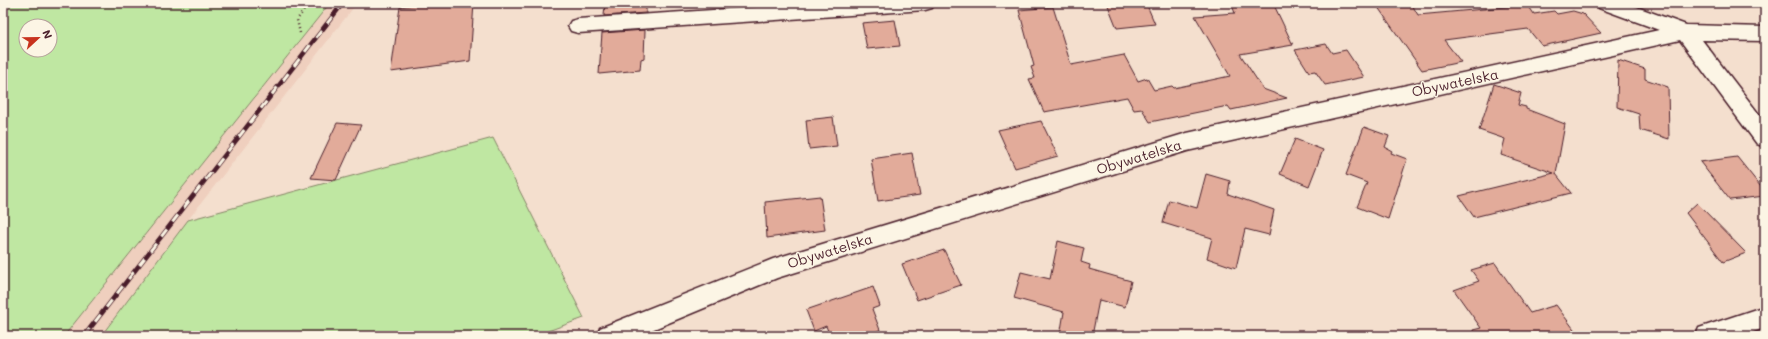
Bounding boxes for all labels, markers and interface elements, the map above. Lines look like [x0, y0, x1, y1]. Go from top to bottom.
north arrow [18, 18, 58, 58]
text: N [39, 27, 56, 41]
street label: Obywatelska [1410, 64, 1500, 101]
street label: Obywatelska [1094, 135, 1184, 179]
street label: Obywatelska [785, 229, 875, 273]

